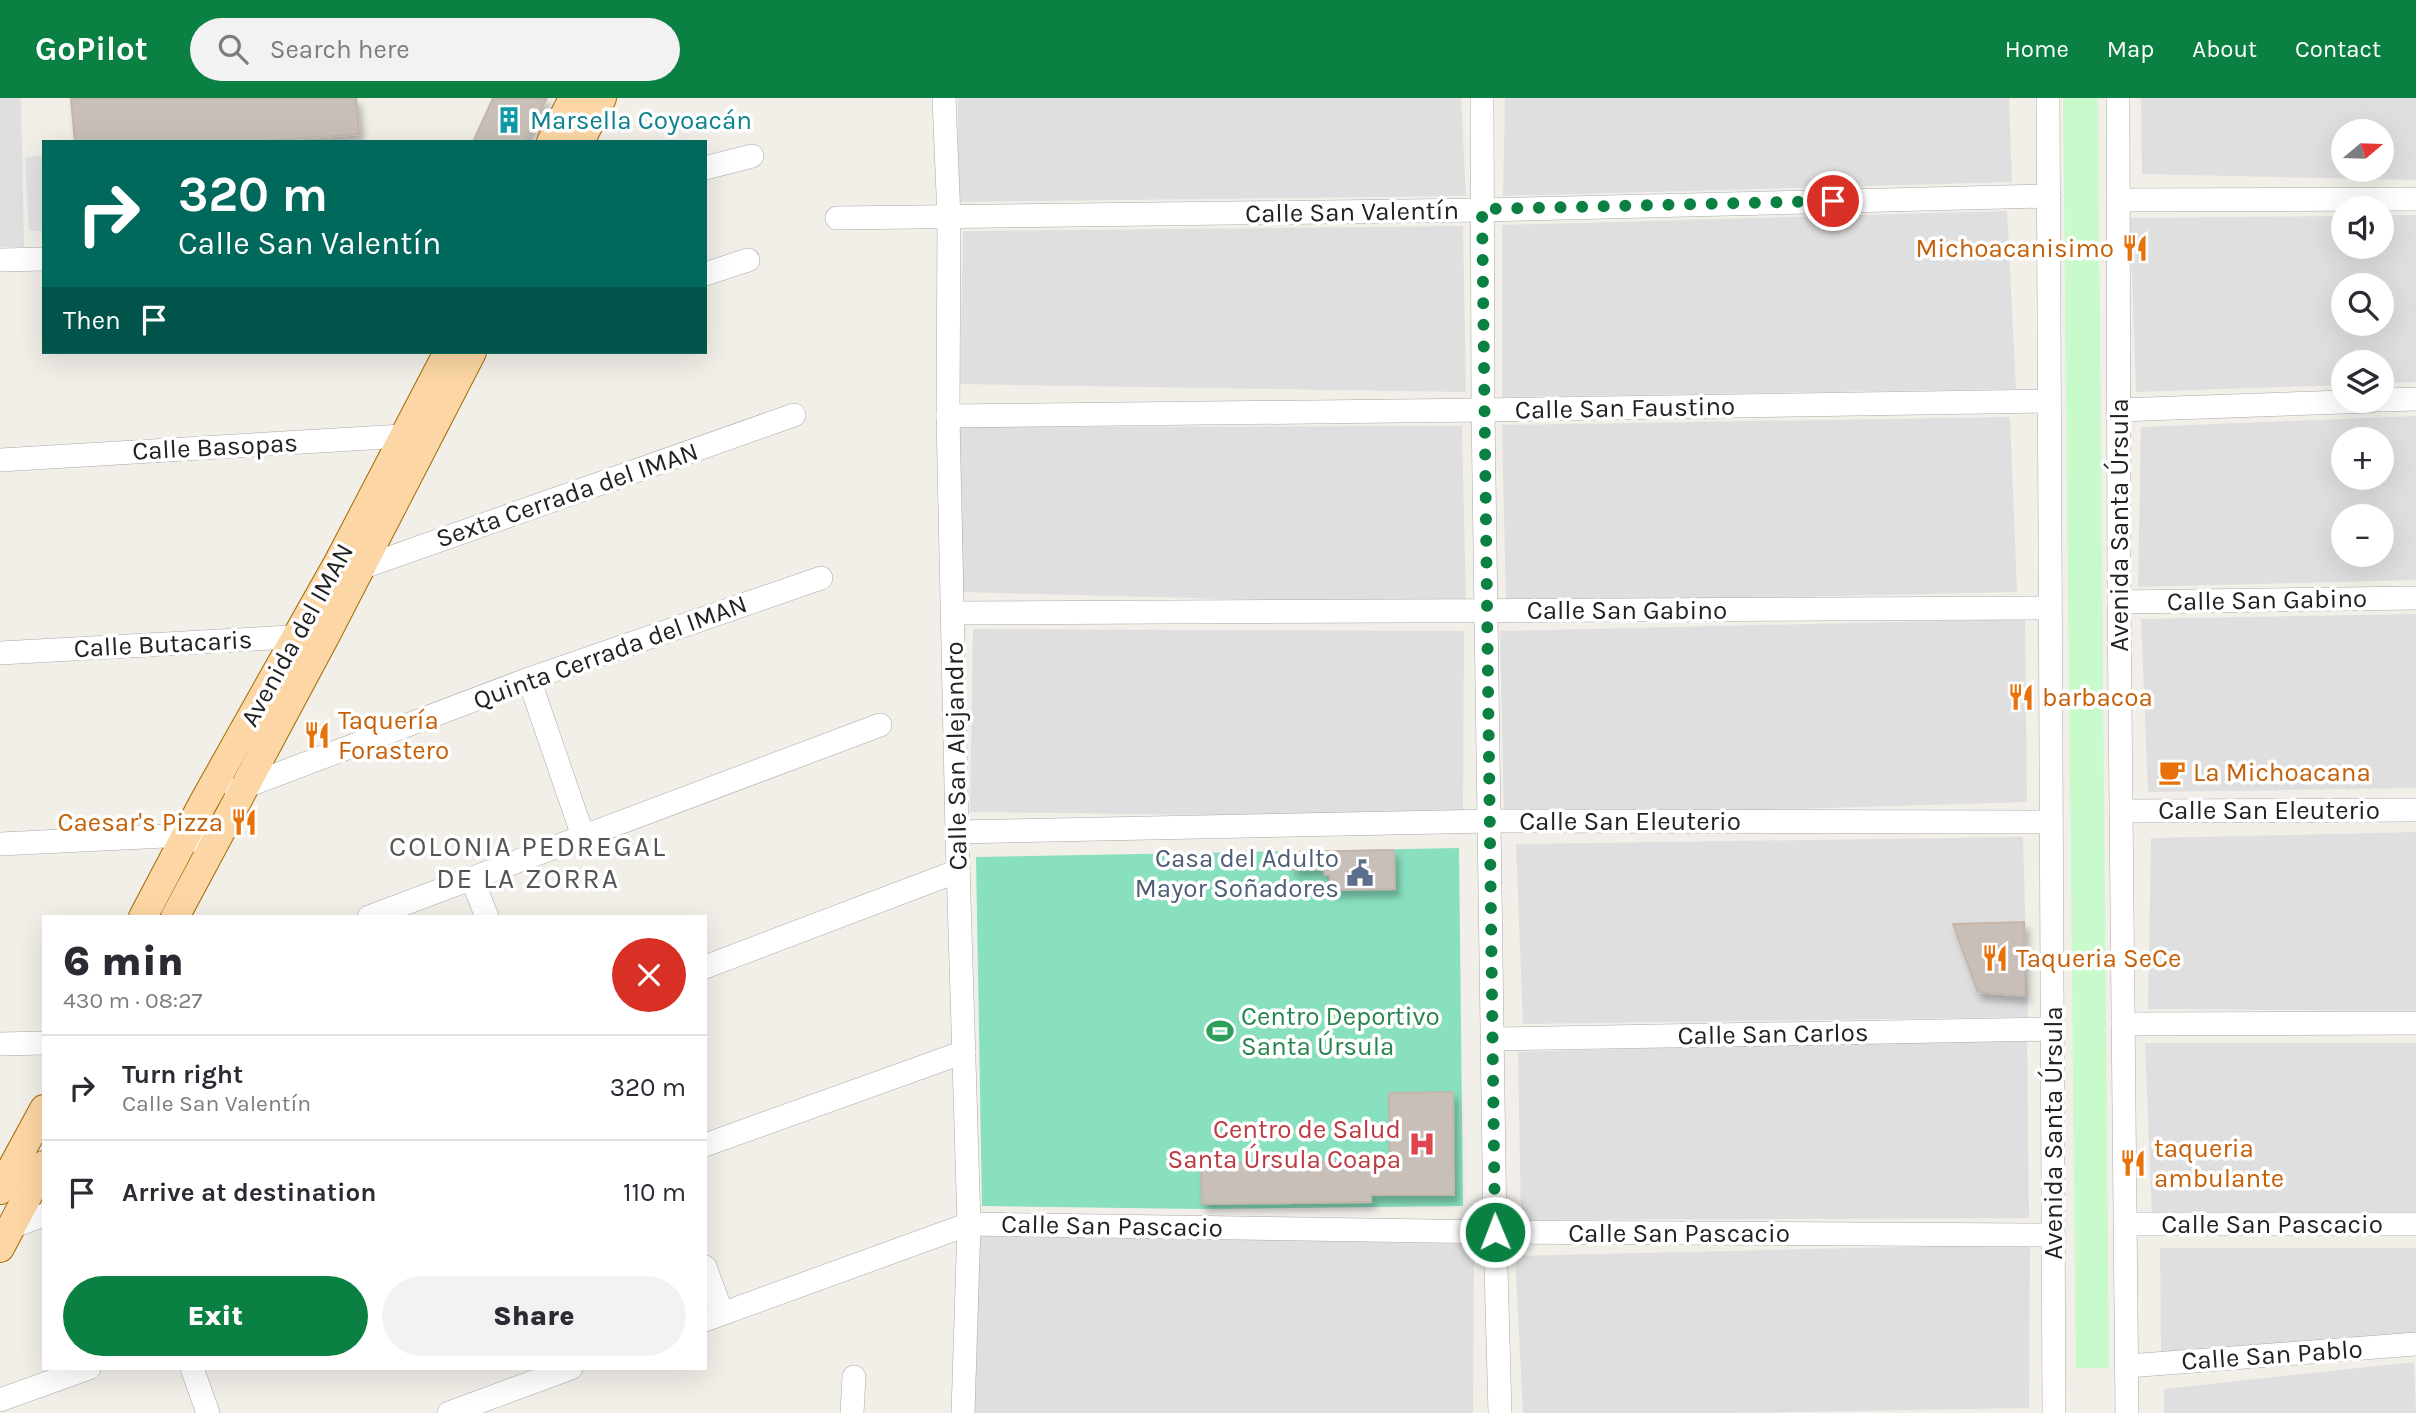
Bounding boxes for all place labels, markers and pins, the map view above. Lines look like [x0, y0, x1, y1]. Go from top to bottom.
building icon: Marsella Coyoacán [494, 105, 524, 135]
place label: Marsella Coyoacán [530, 105, 752, 136]
pin [1803, 171, 1863, 231]
place label: Michoacanisimo [1915, 233, 2114, 264]
restaurant icon: Michoacanisimo [2120, 233, 2150, 263]
restaurant icon: barbacoa [2006, 682, 2036, 712]
place label: barbacoa [2042, 682, 2153, 713]
place label: Taquería Forastero [338, 705, 449, 766]
restaurant icon: Taquería Forastero [302, 720, 332, 750]
cafe icon: La Michoacana [2157, 757, 2187, 787]
place label: La Michoacana [2193, 757, 2371, 788]
place label: Caesar's Pizza [58, 807, 223, 838]
restaurant icon: Caesar's Pizza [229, 807, 259, 837]
place label: Casa del Adulto Mayor Soñadores [1135, 843, 1339, 904]
public building icon: Casa del Adulto Mayor Soñadores [1345, 858, 1375, 888]
restaurant icon: Taqueria SeCe [1980, 943, 2010, 973]
place label: Taqueria SeCe [2016, 943, 2181, 974]
place label: Centro Deportivo Santa Úrsula [1241, 1001, 1440, 1062]
sports icon: Centro Deportivo Santa Úrsula [1205, 1016, 1235, 1046]
place label: Centro de Salud Santa Úrsula Coapa [1167, 1114, 1401, 1175]
hospital icon: Centro de Salud Santa Úrsula Coapa [1407, 1129, 1437, 1159]
place label: taqueria ambulante [2154, 1133, 2284, 1194]
restaurant icon: taqueria ambulante [2118, 1148, 2148, 1178]

